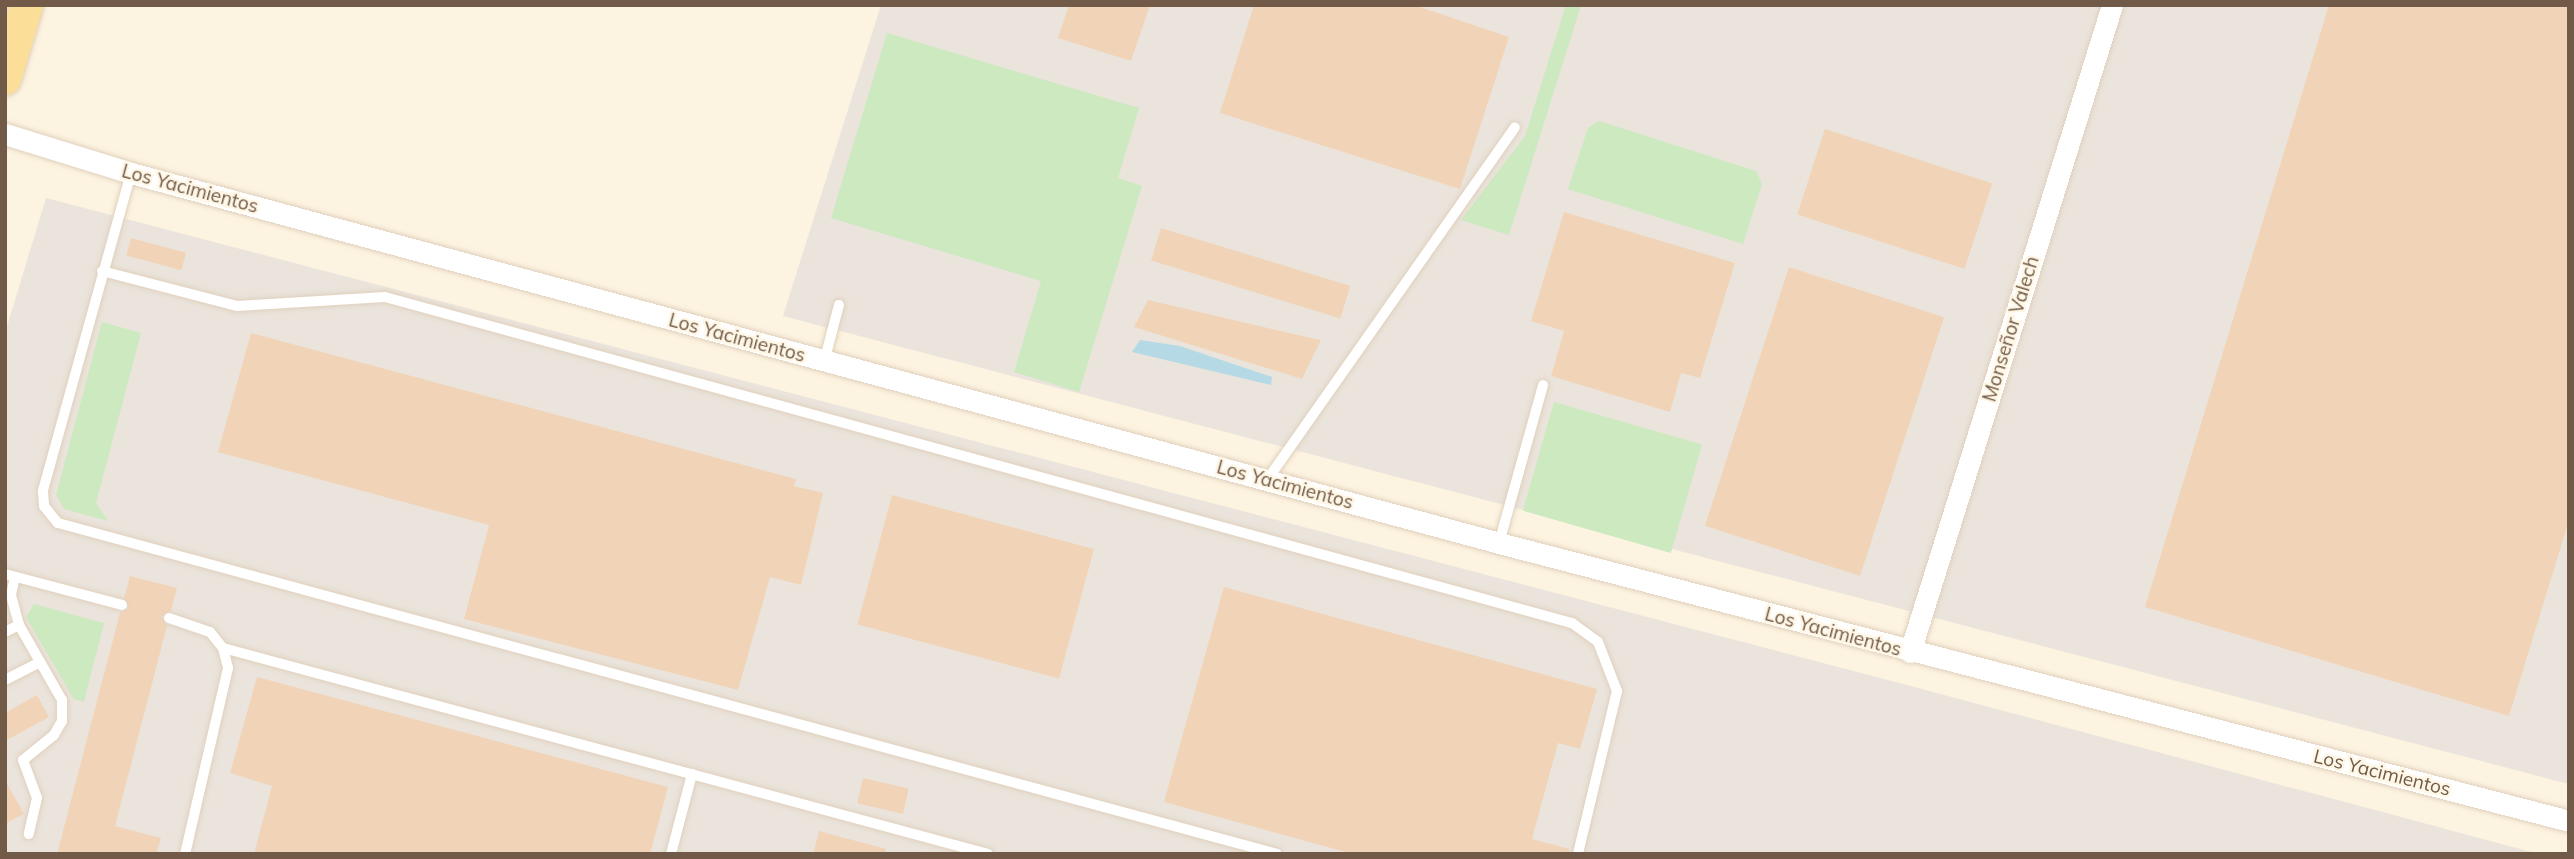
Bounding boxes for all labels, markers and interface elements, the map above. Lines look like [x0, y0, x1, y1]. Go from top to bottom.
street label: Los Yacimientos [119, 160, 261, 218]
street label: Monseñor Valech [1978, 254, 2044, 404]
street label: Los Yacimientos [666, 309, 808, 367]
street label: Los Yacimientos [1214, 456, 1356, 514]
street label: Los Yacimientos [1762, 603, 1904, 661]
street label: Los Yacimientos [2311, 745, 2453, 801]

